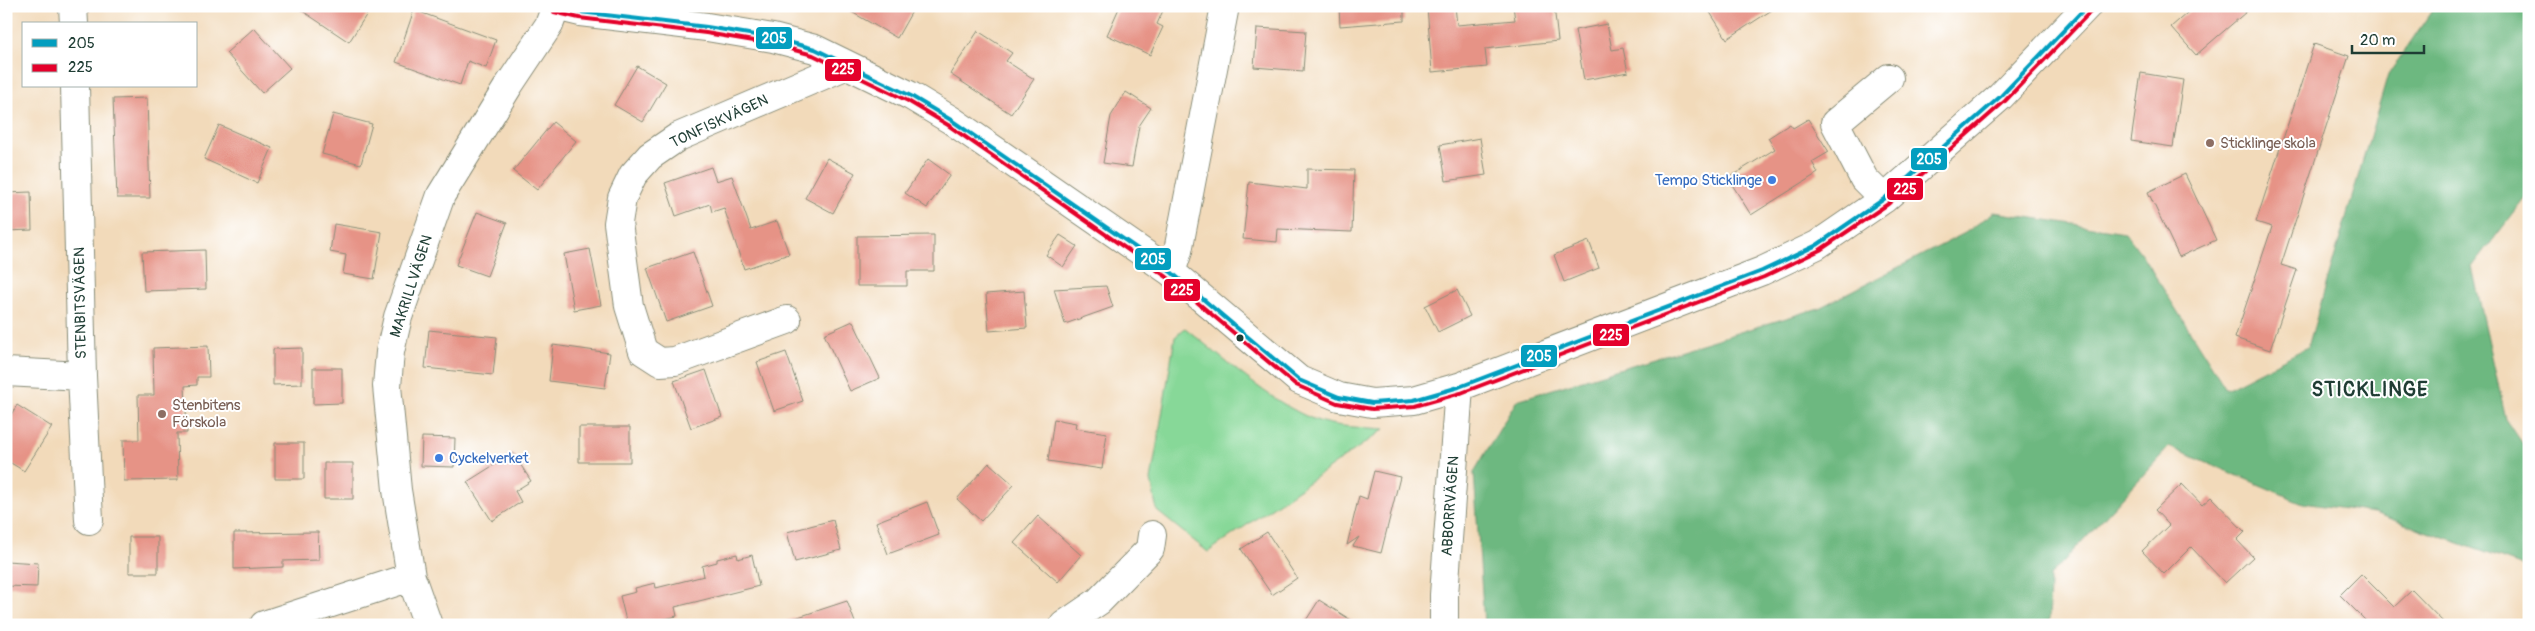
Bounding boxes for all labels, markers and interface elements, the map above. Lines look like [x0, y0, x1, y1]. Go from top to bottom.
legend [22, 22, 198, 88]
scale bar [2352, 22, 2425, 54]
line badge: 205 [755, 26, 793, 50]
text: 205 [762, 30, 787, 47]
text: 20 m [2360, 31, 2395, 50]
text: 205 [68, 34, 95, 53]
text: 225 [68, 58, 93, 77]
line badge: 225 [824, 58, 862, 82]
text: 225 [831, 61, 855, 78]
street label: TONFISKVÄGEN [667, 90, 771, 153]
place label: Sticklinge skola [2220, 134, 2316, 153]
marker: Sticklinge skola [2204, 137, 2216, 149]
line badge: 205 [1910, 147, 1948, 171]
text: 205 [1917, 151, 1942, 168]
place label: Tempo Sticklinge [1655, 171, 1763, 190]
marker: Tempo Sticklinge [1766, 174, 1778, 186]
line badge: 225 [1886, 177, 1924, 201]
text: 225 [1893, 181, 1917, 198]
street label: MAKRILLVÄGEN [386, 232, 437, 340]
street label: STENBITSVÄGEN [70, 247, 91, 359]
line badge: 205 [1134, 247, 1172, 271]
text: 205 [1141, 251, 1166, 268]
line badge: 225 [1163, 278, 1201, 302]
text: 225 [1170, 282, 1194, 299]
line badge: 225 [1592, 323, 1630, 347]
text: 225 [1599, 327, 1623, 344]
unlabelled marker [1235, 333, 1245, 343]
line badge: 205 [1520, 344, 1558, 368]
text: 205 [1527, 348, 1552, 365]
district label: STICKLINGE [2312, 377, 2428, 402]
place label: Stenbitens Förskola [172, 396, 241, 432]
marker: Stenbitens Förskola [156, 408, 168, 420]
place label: Cyckelverket [449, 449, 530, 468]
marker: Cyckelverket [433, 452, 445, 464]
street label: ABBORRVÄGEN [1438, 455, 1463, 557]

